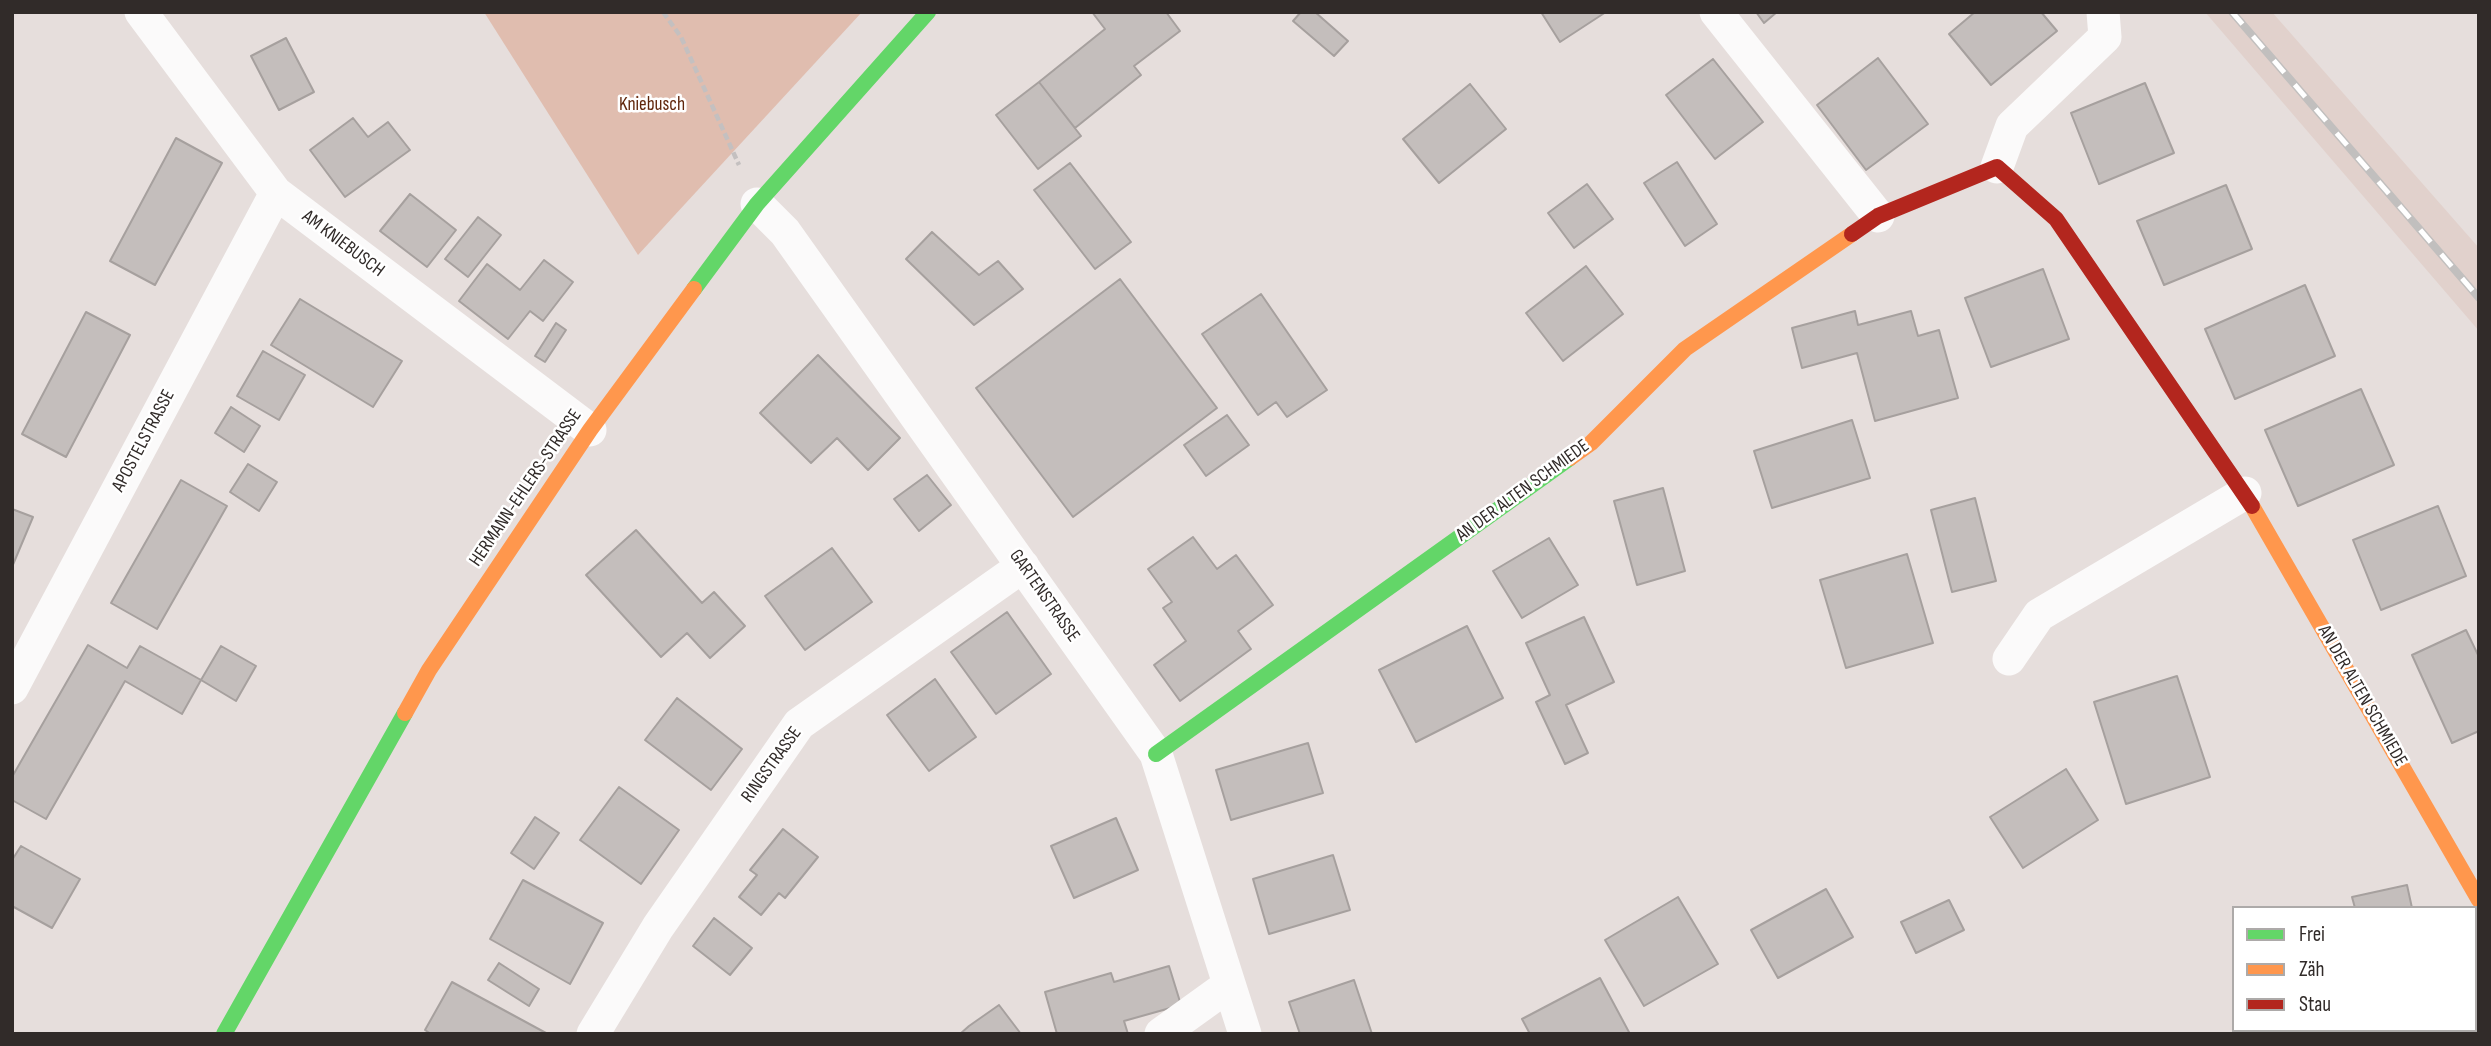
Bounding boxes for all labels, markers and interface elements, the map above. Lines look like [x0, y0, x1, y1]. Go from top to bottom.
park label: Kniebusch [619, 94, 685, 116]
street label: AM KNIEBUSCH [297, 206, 389, 282]
street label: APOSTELSTRASSE [108, 386, 180, 496]
street label: HERMANN-EHLERS-STRASSE [465, 405, 587, 571]
street label: AN DER ALTEN SCHMIEDE [1452, 435, 1594, 547]
street label: GARTENSTRASSE [1004, 545, 1084, 647]
street label: AN DER ALTEN SCHMIEDE [2312, 621, 2412, 771]
street label: RINGSTRASSE [737, 723, 807, 807]
legend [2232, 906, 2477, 1032]
text: Frei [2299, 922, 2325, 947]
text: Zäh [2299, 957, 2325, 982]
text: Stau [2299, 992, 2331, 1017]

